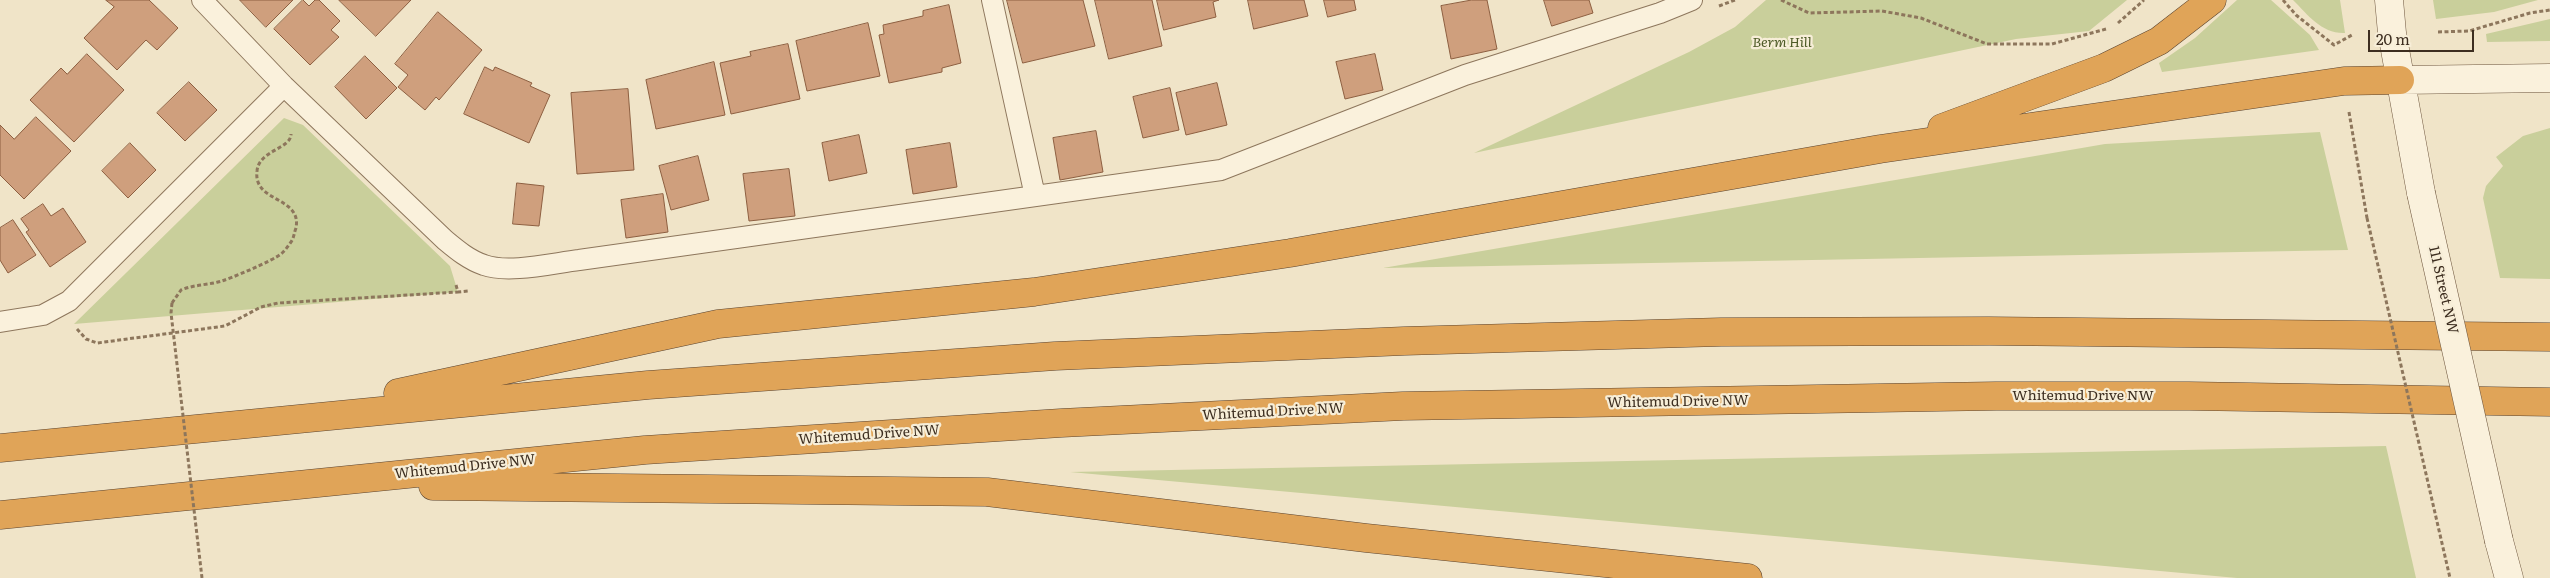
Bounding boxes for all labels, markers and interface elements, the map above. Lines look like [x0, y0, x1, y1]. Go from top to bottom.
scale bar [2370, 20, 2476, 52]
text: 20 m [2376, 27, 2410, 50]
park label: Berm Hill [1752, 35, 1812, 51]
street label: 111 Street NW [2425, 244, 2461, 336]
street label: Whitemud Drive NW [2012, 388, 2154, 404]
street label: Whitemud Drive NW [1607, 392, 1749, 412]
street label: Whitemud Drive NW [1202, 400, 1344, 424]
street label: Whitemud Drive NW [798, 422, 940, 448]
street label: Whitemud Drive NW [394, 451, 536, 483]

